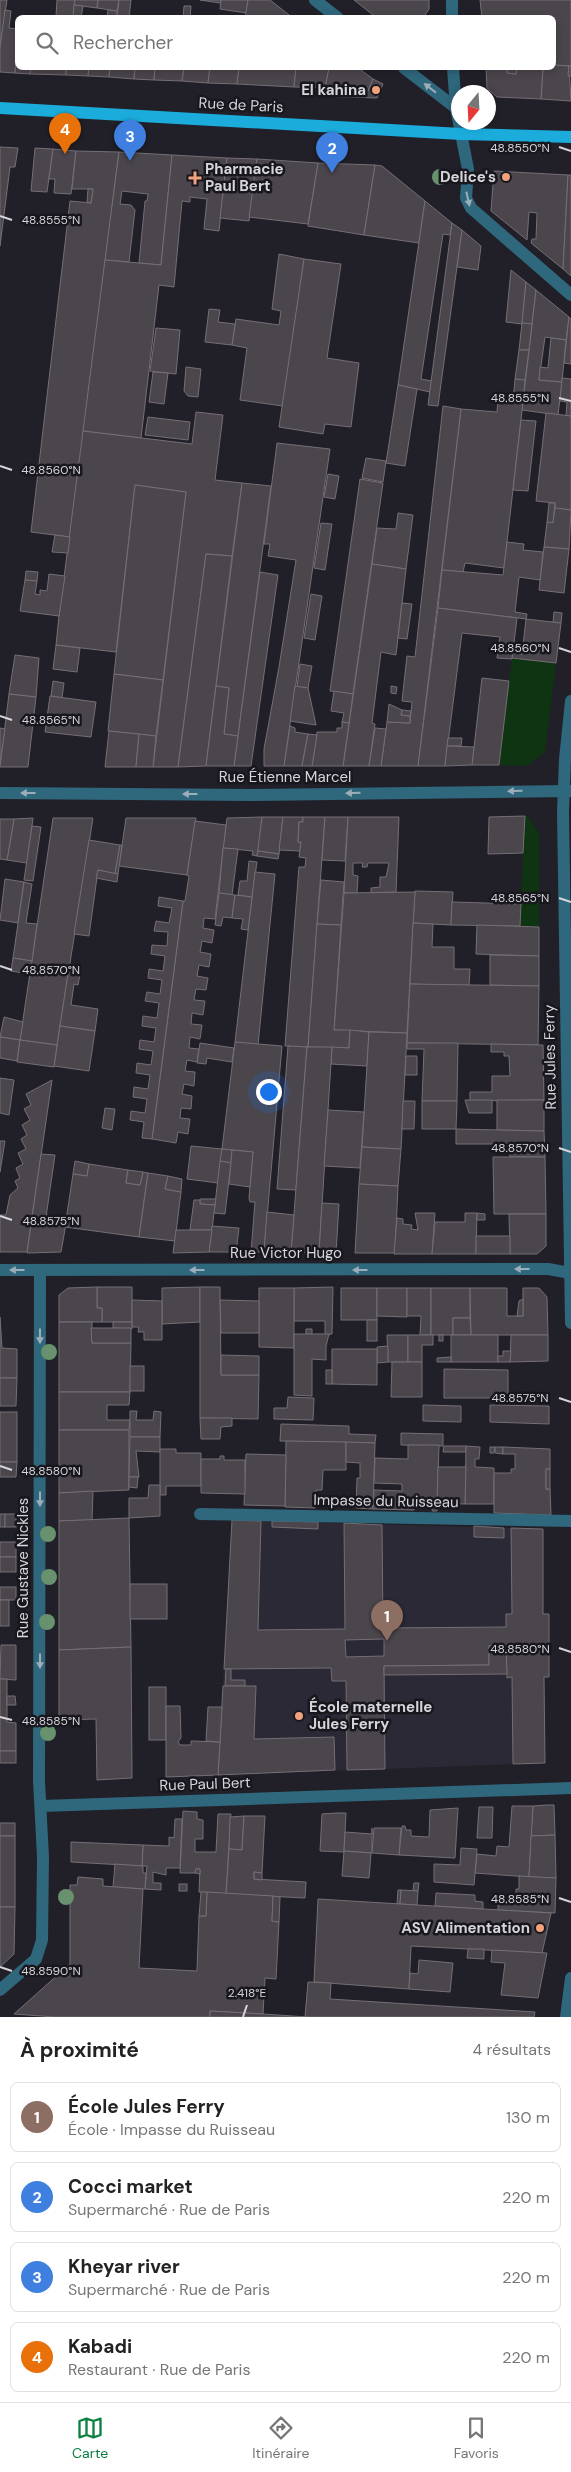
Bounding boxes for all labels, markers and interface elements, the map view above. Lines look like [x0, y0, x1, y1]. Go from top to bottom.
search box [15, 15, 556, 70]
icon: search [33, 29, 61, 57]
text: Rechercher [73, 30, 173, 55]
place label: El kahina [301, 80, 366, 100]
one-way arrow [423, 82, 436, 93]
marker: El kahina [370, 84, 382, 96]
north arrow [451, 85, 496, 130]
street label: Rue de Paris [198, 93, 284, 117]
pin: 4 [49, 113, 81, 154]
pin: 3 [114, 120, 146, 161]
pin: 2 [316, 132, 348, 173]
text: 48.8550°N [490, 140, 550, 156]
place label: Pharmacie Paul Bert [205, 159, 284, 196]
place label: Delice's [440, 167, 496, 187]
marker: Delice's [500, 171, 512, 183]
marker: Pharmacie Paul Bert [189, 172, 201, 184]
one-way arrow [464, 191, 472, 206]
text: 48.8555°N [22, 212, 80, 228]
text: 48.8555°N [491, 390, 549, 406]
text: 48.8560°N [21, 462, 81, 478]
text: 48.8560°N [490, 640, 550, 656]
text: 48.8565°N [22, 712, 80, 728]
street label: Rue Étienne Marcel [219, 767, 351, 787]
one-way arrow [507, 787, 523, 795]
one-way arrow [19, 789, 35, 797]
one-way arrow [344, 789, 360, 797]
one-way arrow [182, 790, 198, 798]
text: 48.8565°N [491, 890, 549, 906]
text: 48.8570°N [22, 962, 80, 978]
street label: Rue Jules Ferry [539, 1004, 561, 1110]
your location [256, 1079, 282, 1105]
text: 48.8570°N [491, 1140, 549, 1156]
text: 48.8575°N [22, 1213, 80, 1229]
street label: Rue Victor Hugo [230, 1243, 342, 1263]
one-way arrow [514, 1265, 530, 1273]
one-way arrow [9, 1266, 25, 1274]
one-way arrow [189, 1266, 205, 1274]
one-way arrow [352, 1266, 368, 1274]
one-way arrow [36, 1328, 44, 1344]
text: 48.8575°N [491, 1390, 549, 1406]
text: 48.8580°N [21, 1463, 81, 1479]
street label: Impasse du Ruisseau [313, 1490, 459, 1512]
one-way arrow [36, 1491, 44, 1507]
street label: Rue Gustave Nickles [13, 1498, 33, 1638]
pin: 1 [371, 1600, 403, 1641]
text: 48.8580°N [490, 1641, 550, 1657]
one-way arrow [36, 1653, 44, 1669]
place label: École maternelle Jules Ferry [309, 1697, 432, 1734]
marker: École maternelle Jules Ferry [293, 1710, 305, 1722]
text: 48.8585°N [22, 1713, 80, 1729]
street label: Rue Paul Bert [159, 1772, 251, 1796]
text: 48.8585°N [491, 1891, 549, 1907]
place label: ASV Alimentation [401, 1918, 530, 1938]
marker: ASV Alimentation [534, 1922, 546, 1934]
text: 48.8590°N [21, 1963, 81, 1979]
text: 2.418°E [228, 1985, 266, 2001]
text: À proximité [20, 2036, 139, 2064]
text: 4 résultats [473, 2039, 551, 2060]
text: École Jules Ferry [68, 2094, 225, 2119]
text: 1 [34, 2107, 40, 2128]
text: 130 m [506, 2107, 550, 2128]
text: École · Impasse du Ruisseau [68, 2119, 275, 2140]
text: Cocci market [68, 2174, 193, 2199]
text: 2 [32, 2187, 42, 2208]
text: 220 m [502, 2187, 550, 2208]
text: Supermarché · Rue de Paris [68, 2199, 270, 2220]
text: Kheyar river [68, 2254, 180, 2279]
text: 3 [32, 2267, 42, 2288]
text: 220 m [502, 2267, 550, 2288]
text: Supermarché · Rue de Paris [68, 2279, 270, 2300]
text: Kabadi [68, 2334, 132, 2359]
text: 4 [32, 2347, 42, 2368]
text: 220 m [502, 2347, 550, 2368]
text: Restaurant · Rue de Paris [68, 2359, 251, 2380]
tab: Carte [72, 2414, 108, 2462]
tab: Itinéraire [252, 2414, 309, 2462]
tab: Favoris [454, 2414, 499, 2462]

